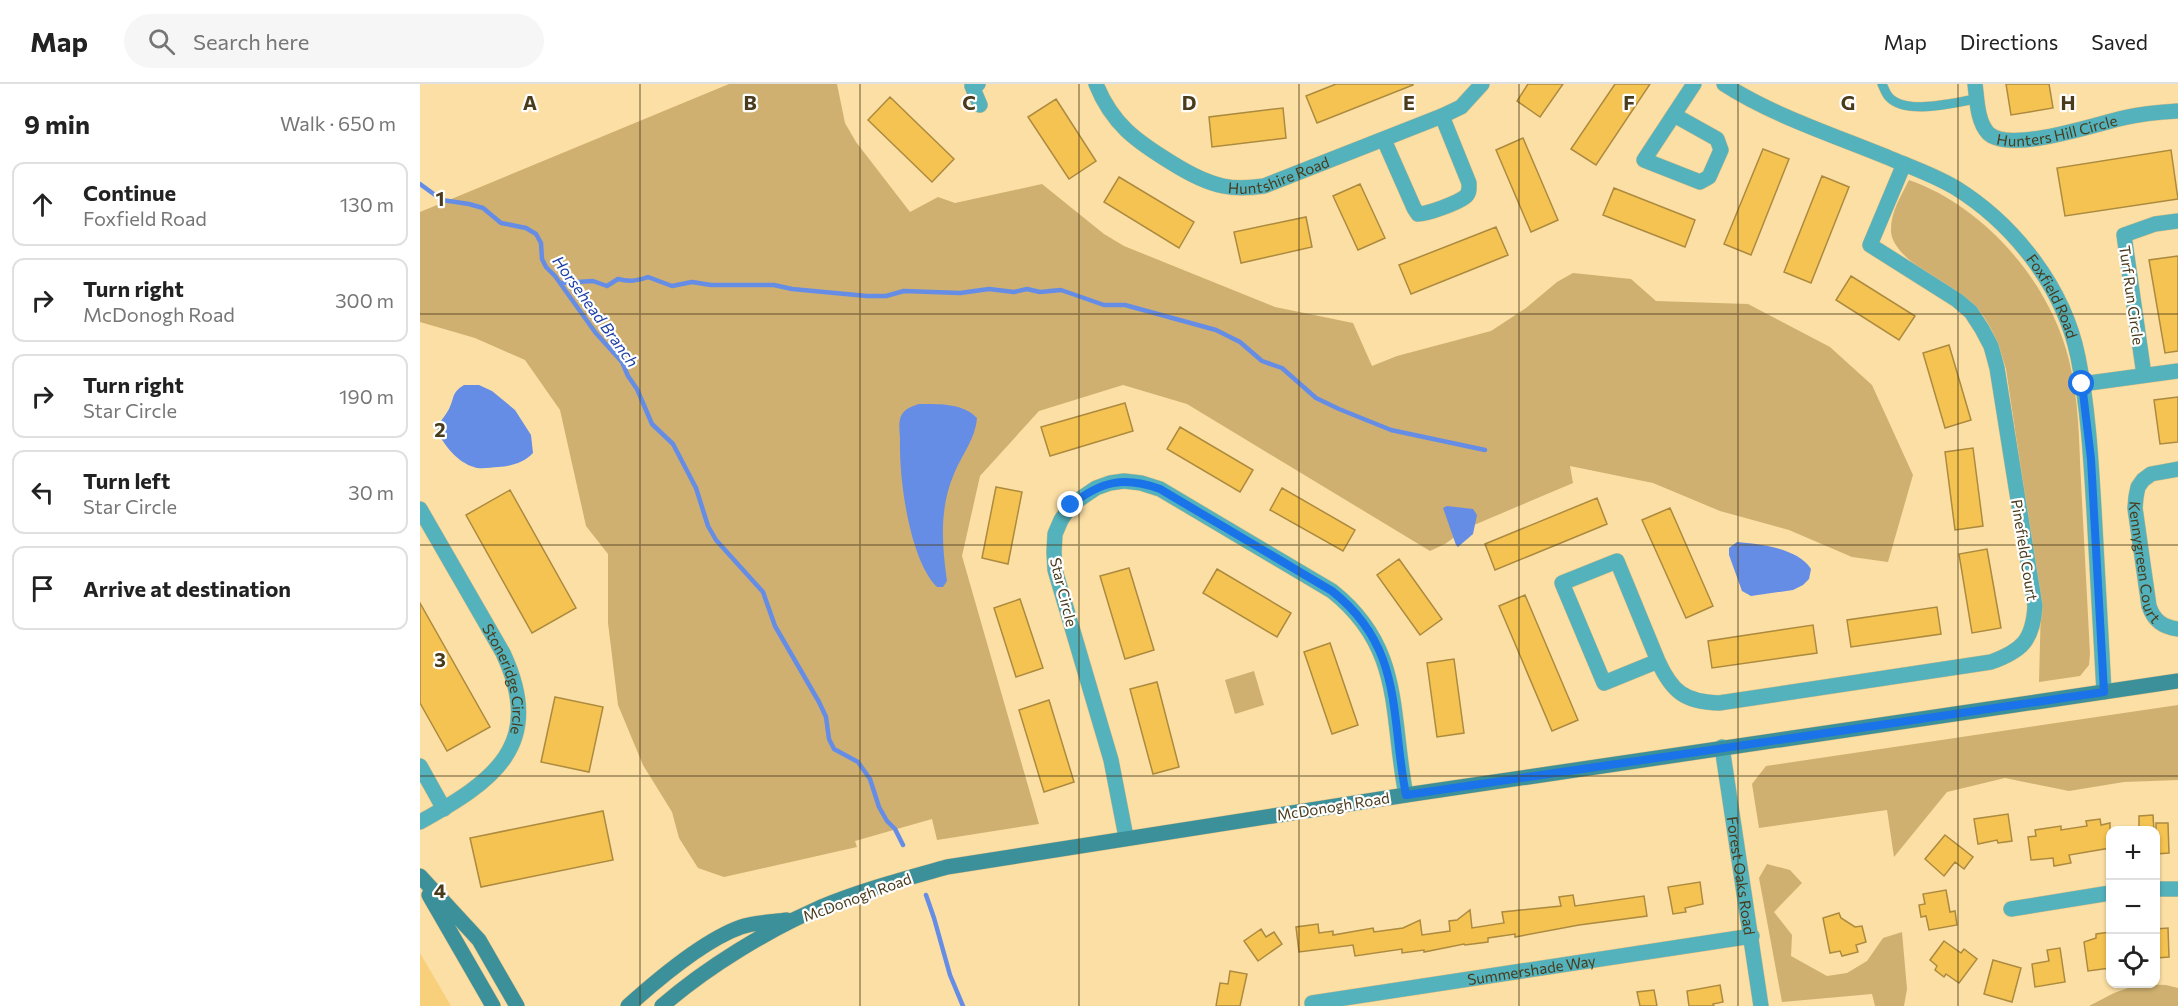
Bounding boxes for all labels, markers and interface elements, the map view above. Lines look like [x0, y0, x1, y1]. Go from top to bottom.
search box [124, 14, 544, 68]
text: Map [30, 24, 88, 58]
icon: search [145, 25, 178, 58]
text: Search here [193, 28, 309, 55]
text: Map [1884, 29, 1927, 54]
text: Directions [1960, 29, 2058, 54]
text: Saved [2091, 29, 2148, 54]
text: A [523, 90, 537, 114]
text: B [743, 90, 757, 114]
text: C [962, 90, 976, 114]
text: D [1182, 90, 1196, 114]
text: E [1403, 90, 1415, 114]
text: F [1623, 90, 1635, 114]
text: G [1841, 90, 1855, 114]
text: H [2061, 90, 2076, 114]
text: 9 min [24, 108, 90, 139]
text: Walk · 650 m [280, 111, 396, 135]
street label: Hunters Hill Circle [1995, 111, 2119, 149]
street label: Huntshire Road [1227, 152, 1332, 197]
text: Continue [83, 179, 176, 206]
text: 1 [435, 186, 445, 210]
icon: ahead [26, 188, 59, 221]
text: 130 m [340, 192, 394, 216]
text: Foxfield Road [83, 206, 207, 230]
street label: Turf Run Circle [2116, 244, 2148, 346]
street label: Foxfield Road [2023, 250, 2082, 340]
water label: Horsehead Branch [549, 252, 643, 370]
text: Turn right [83, 275, 184, 302]
icon: right [26, 284, 59, 317]
text: 300 m [335, 288, 394, 312]
text: McDonogh Road [83, 302, 235, 326]
route start [2068, 370, 2094, 396]
text: Turn right [83, 371, 184, 398]
icon: right [26, 380, 59, 413]
text: 190 m [339, 384, 394, 408]
text: Star Circle [83, 398, 177, 422]
text: 2 [434, 417, 446, 441]
text: Turn left [83, 467, 170, 494]
icon: left [26, 476, 59, 509]
text: 30 m [348, 480, 394, 504]
route end [1057, 491, 1083, 517]
text: Star Circle [83, 494, 177, 518]
street label: Pinefield Court [2008, 498, 2042, 602]
street label: Kennygreen Court [2126, 500, 2165, 627]
street label: Star Circle [1047, 556, 1081, 628]
icon: arrive [26, 572, 59, 605]
text: Arrive at destination [83, 575, 291, 602]
street label: Stoneridge Circle [479, 620, 528, 737]
text: 3 [434, 647, 446, 671]
street label: McDonogh Road [1275, 788, 1391, 824]
street label: Forest Oaks Road [1724, 815, 1759, 936]
map controls [2106, 826, 2160, 988]
button: + [2106, 826, 2160, 880]
street label: McDonogh Road [800, 869, 914, 925]
text: 4 [434, 878, 446, 902]
button: − [2106, 880, 2160, 934]
button: locate [2106, 934, 2160, 988]
street label: Summershade Way [1466, 951, 1597, 988]

